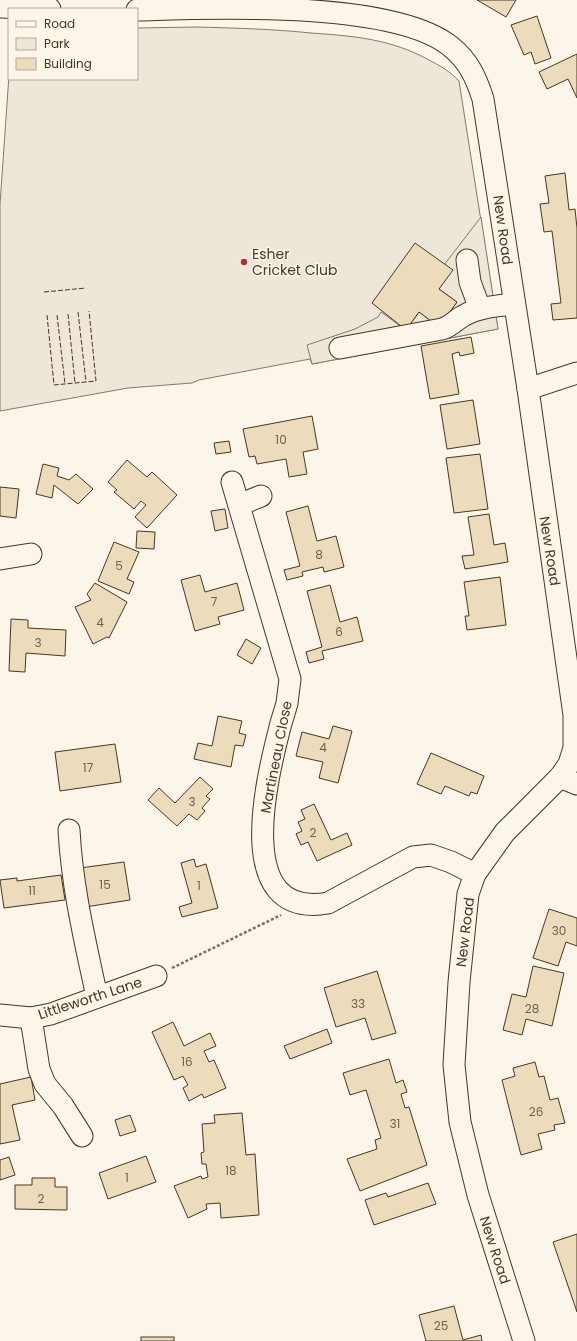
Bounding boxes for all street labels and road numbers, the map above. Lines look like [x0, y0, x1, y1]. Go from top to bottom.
street label: New Road [488, 194, 518, 266]
street label: New Road [535, 515, 565, 587]
street label: Martineau Close [255, 699, 297, 815]
street label: New Road [451, 896, 479, 968]
street label: Littleworth Lane [35, 972, 145, 1024]
street label: New Road [475, 1214, 515, 1286]

